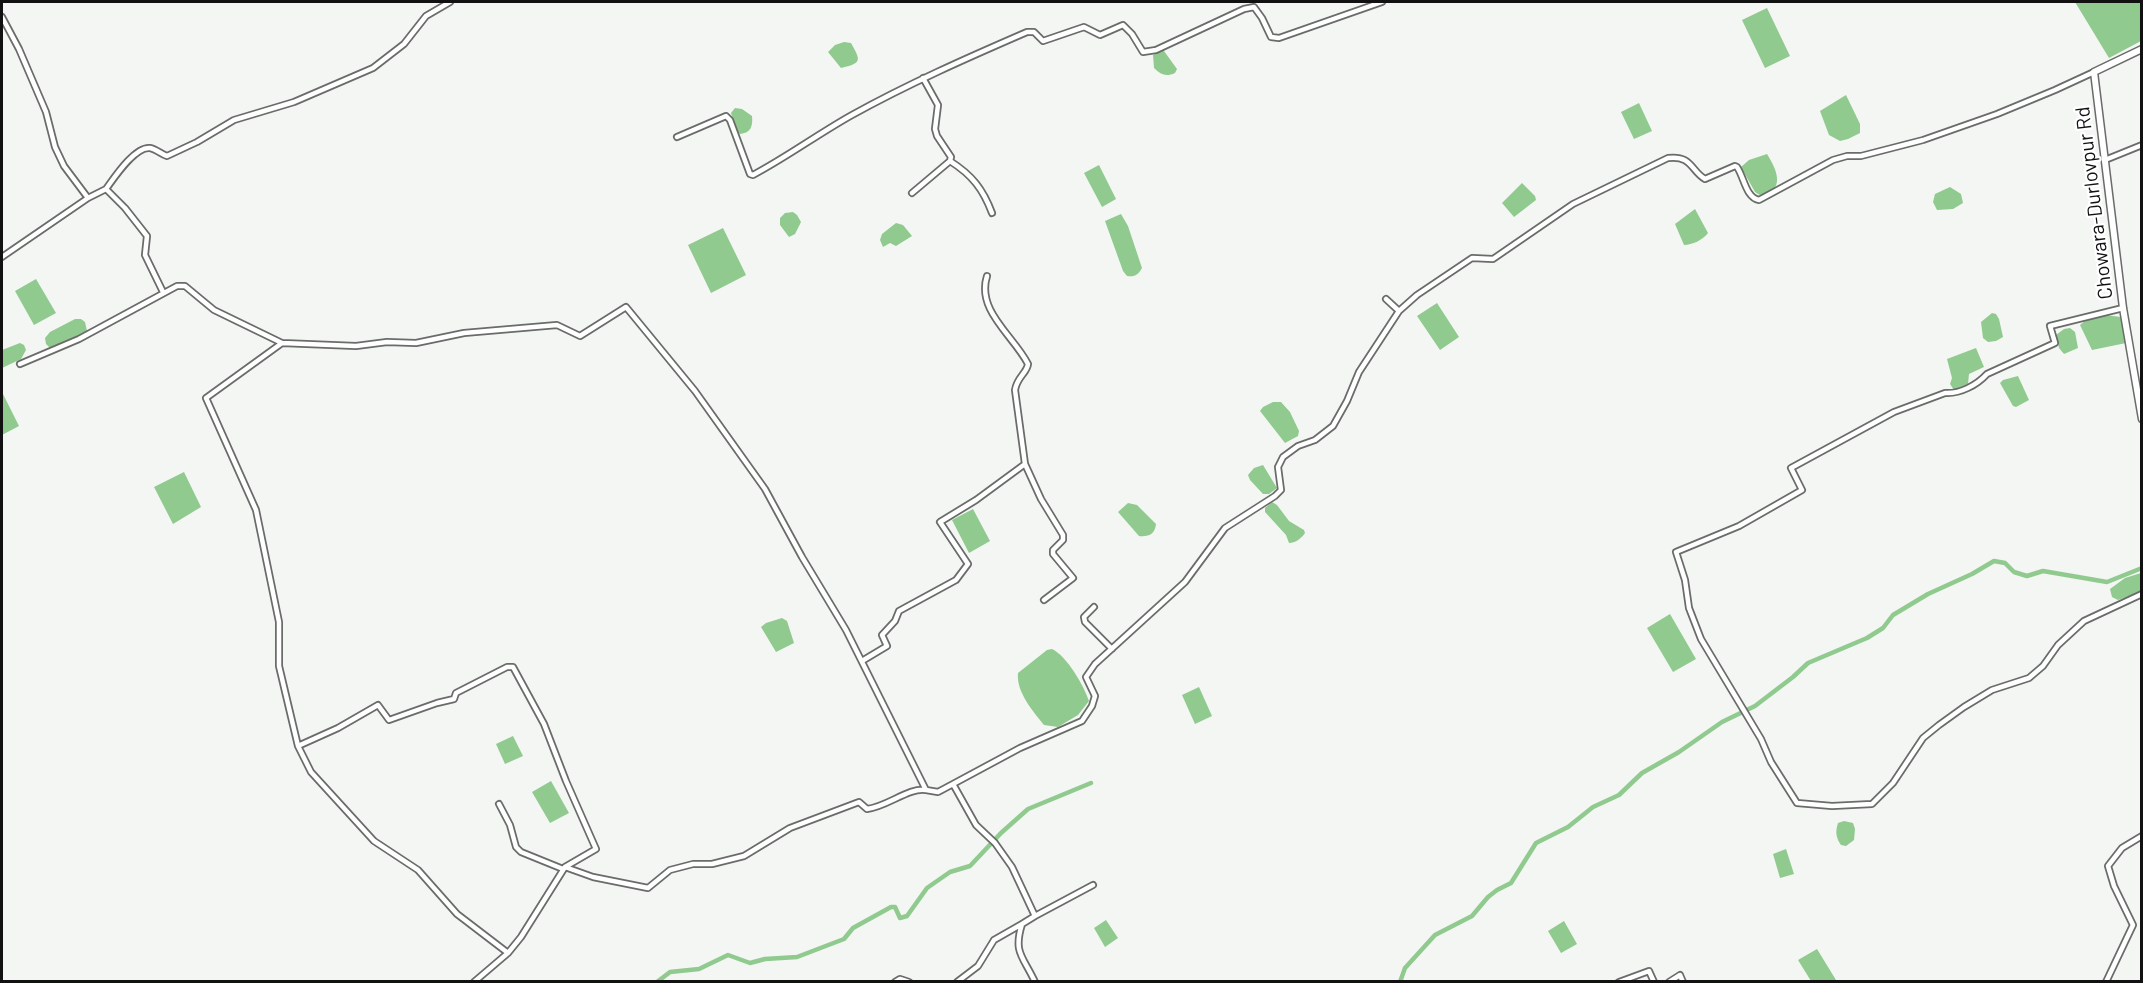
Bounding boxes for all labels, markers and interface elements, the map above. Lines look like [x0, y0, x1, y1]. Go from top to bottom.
street label: Chowara-Durlovpur Rd [2070, 105, 2118, 301]

